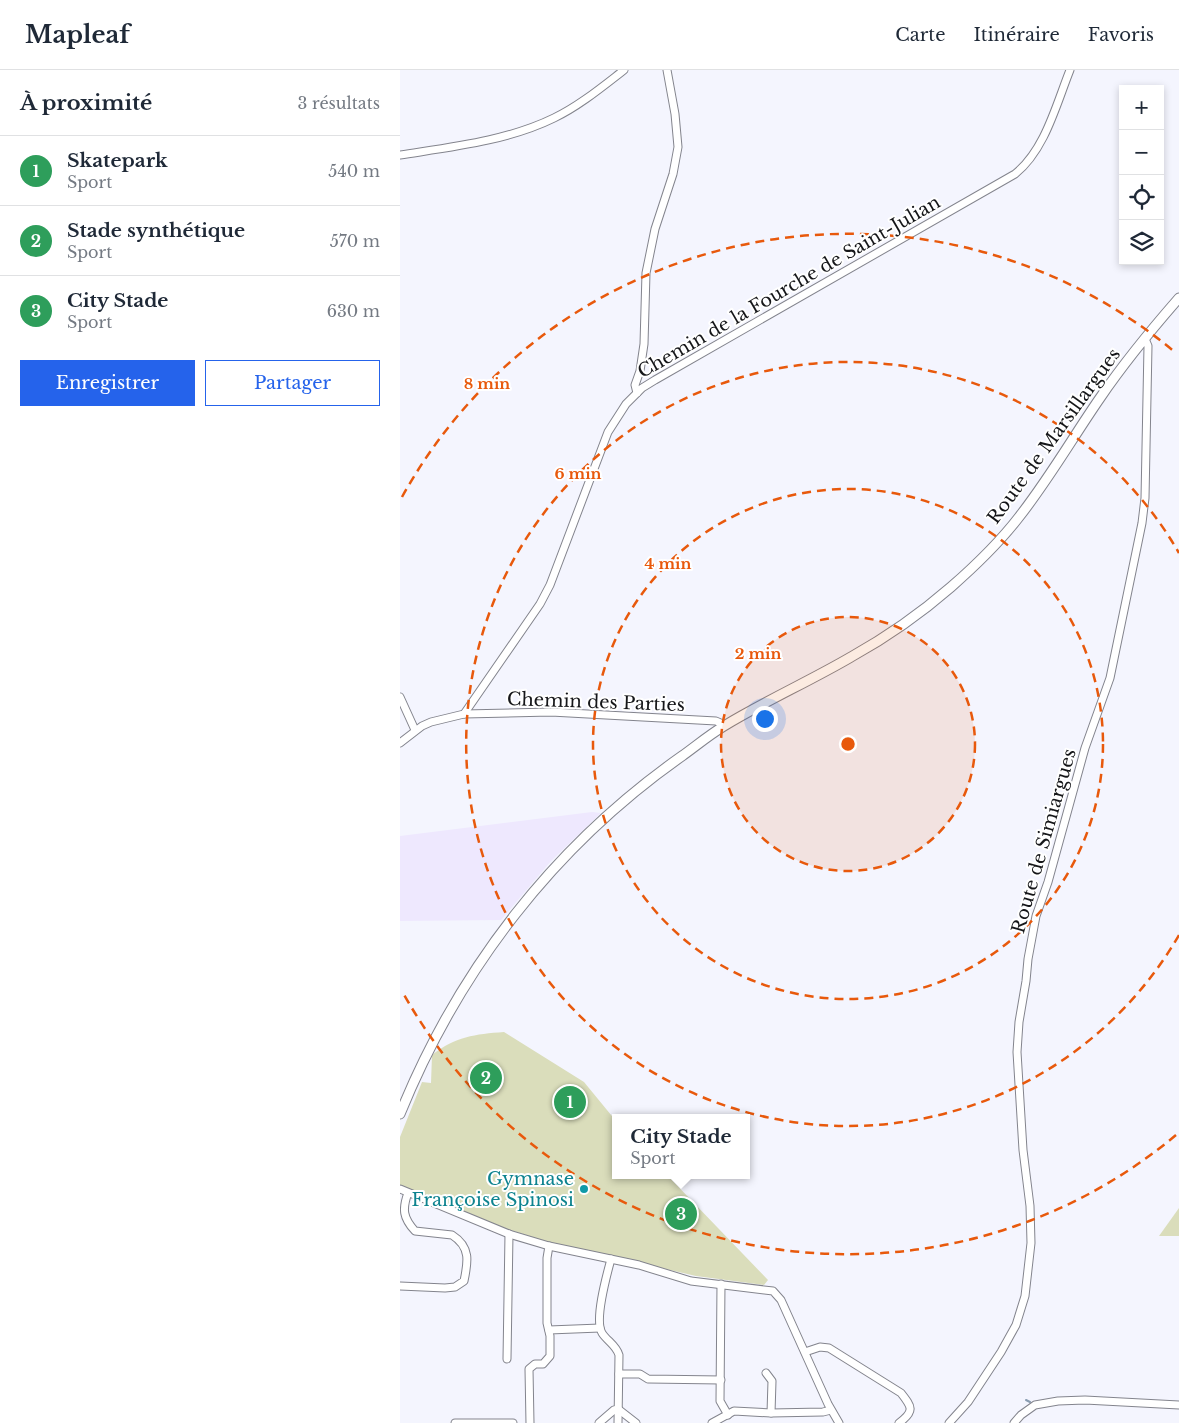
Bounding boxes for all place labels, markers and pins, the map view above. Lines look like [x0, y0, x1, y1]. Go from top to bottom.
centre of rings [839, 735, 857, 753]
pin: 2 [470, 1059, 502, 1097]
pin: 1 [554, 1083, 586, 1121]
place label: Gymnase Françoise Spinosi [412, 1168, 574, 1211]
marker: Gymnase Françoise Spinosi [578, 1183, 590, 1195]
pin: 3 [665, 1195, 697, 1233]

